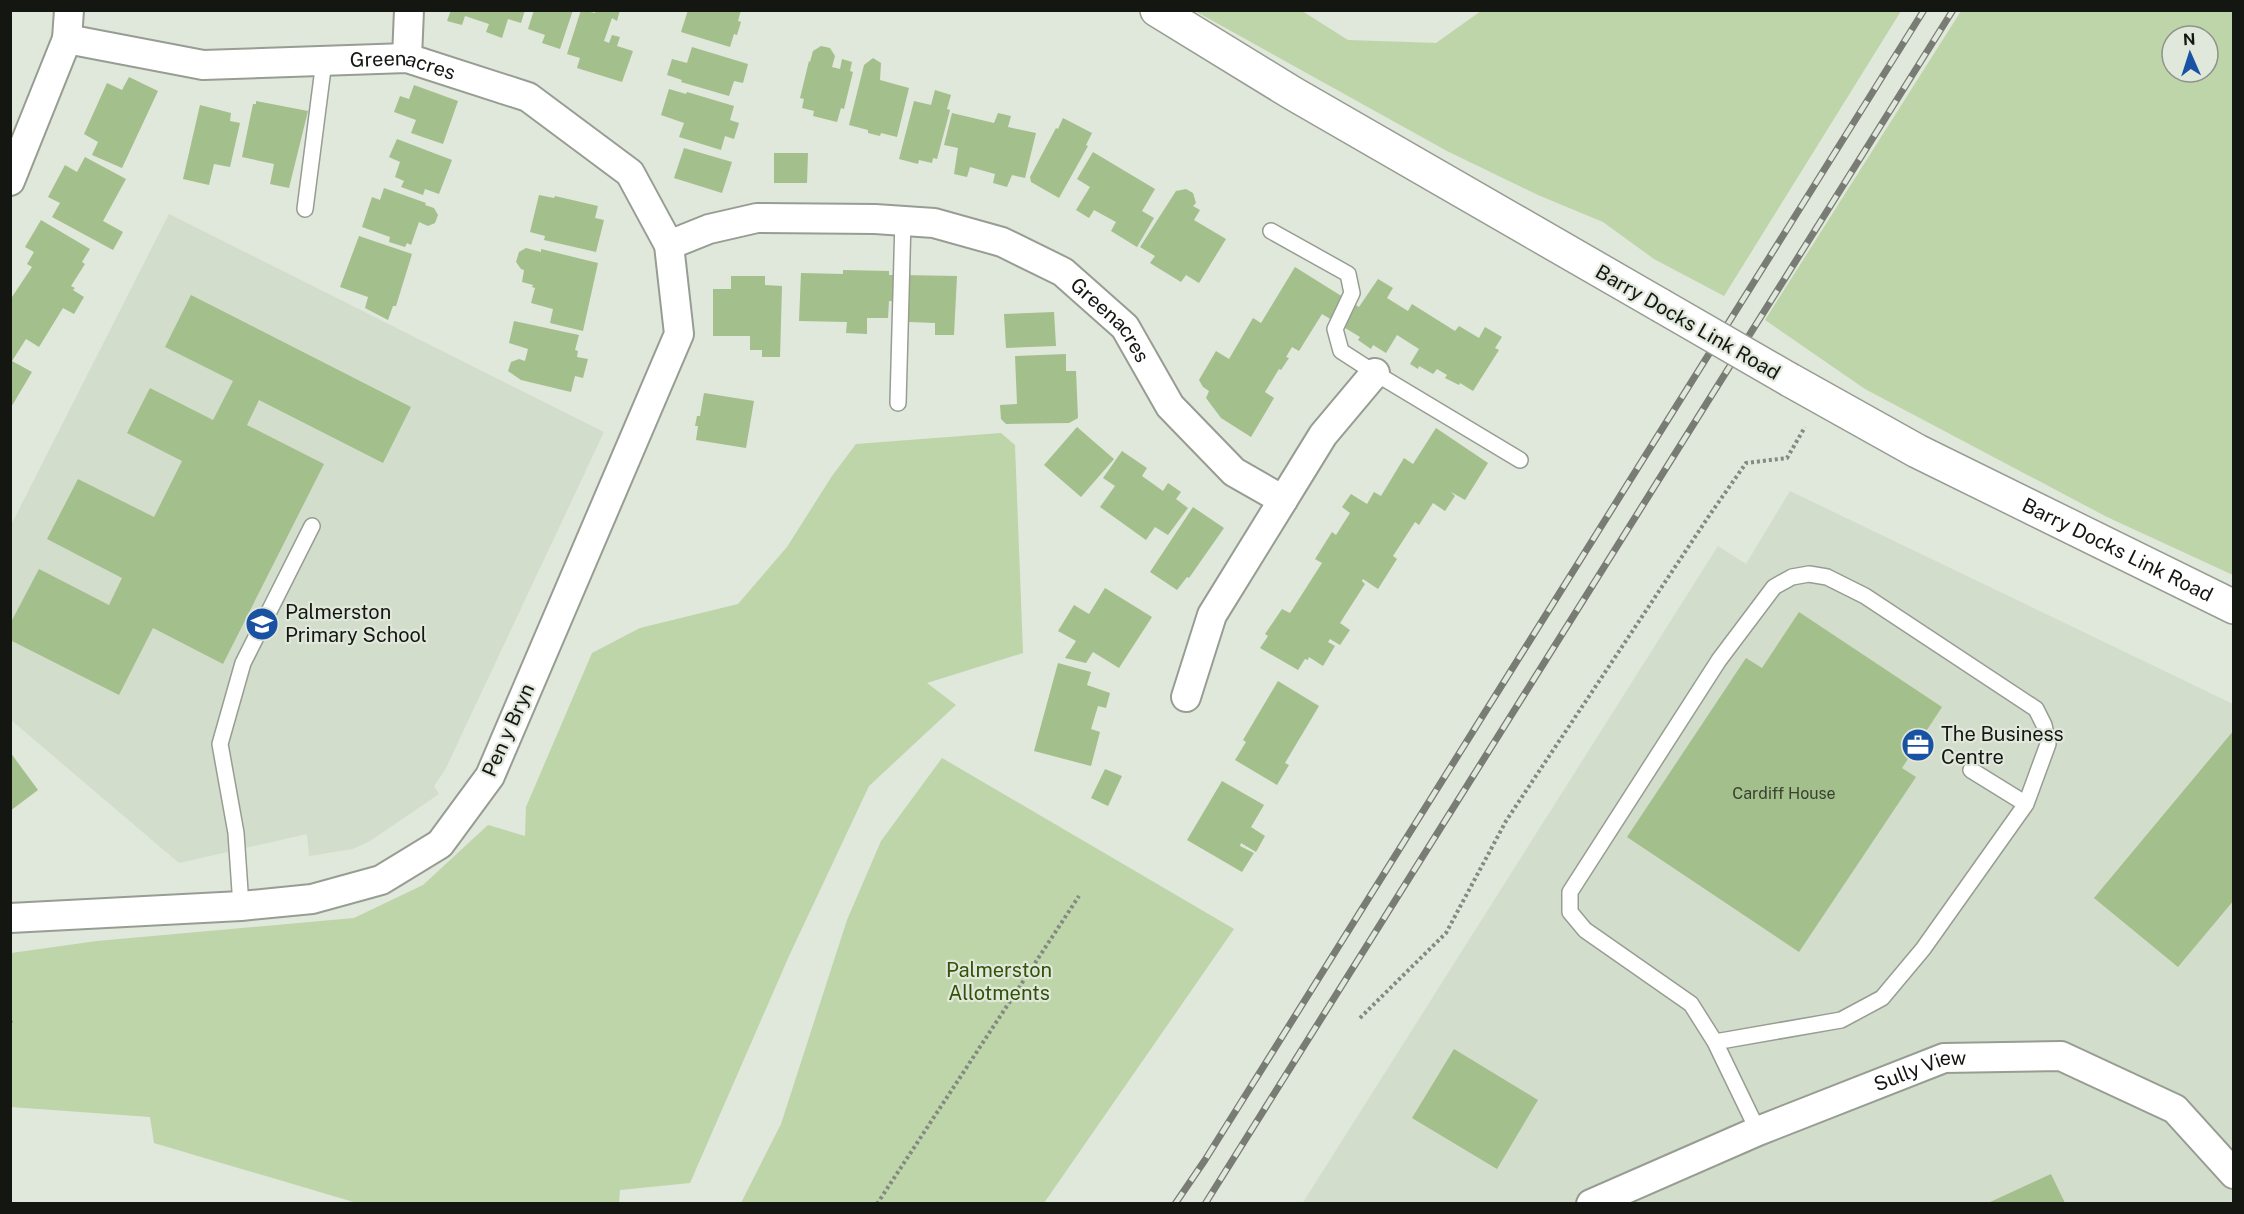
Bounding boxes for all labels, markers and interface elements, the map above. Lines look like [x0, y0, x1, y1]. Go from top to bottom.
north arrow [2160, 24, 2220, 84]
text: N [2182, 30, 2196, 49]
street label: Greenacres [349, 46, 458, 85]
street label: Barry Docks Link Road [1591, 259, 1785, 385]
street label: Greenacres [1066, 272, 1155, 367]
street label: Barry Docks Link Road [2018, 493, 2217, 607]
place label: Palmerston Primary School [285, 600, 427, 647]
school or university icon: Palmerston Primary School [244, 606, 280, 642]
street label: Pen y Bryn [477, 680, 539, 780]
place label: The Business Centre [1941, 722, 2064, 769]
office icon: The Business Centre [1900, 727, 1936, 763]
house number: Cardiff House [1732, 784, 1836, 803]
park label: Palmerston Allotments [946, 958, 1052, 1005]
street label: Sully View [1870, 1046, 1967, 1096]

